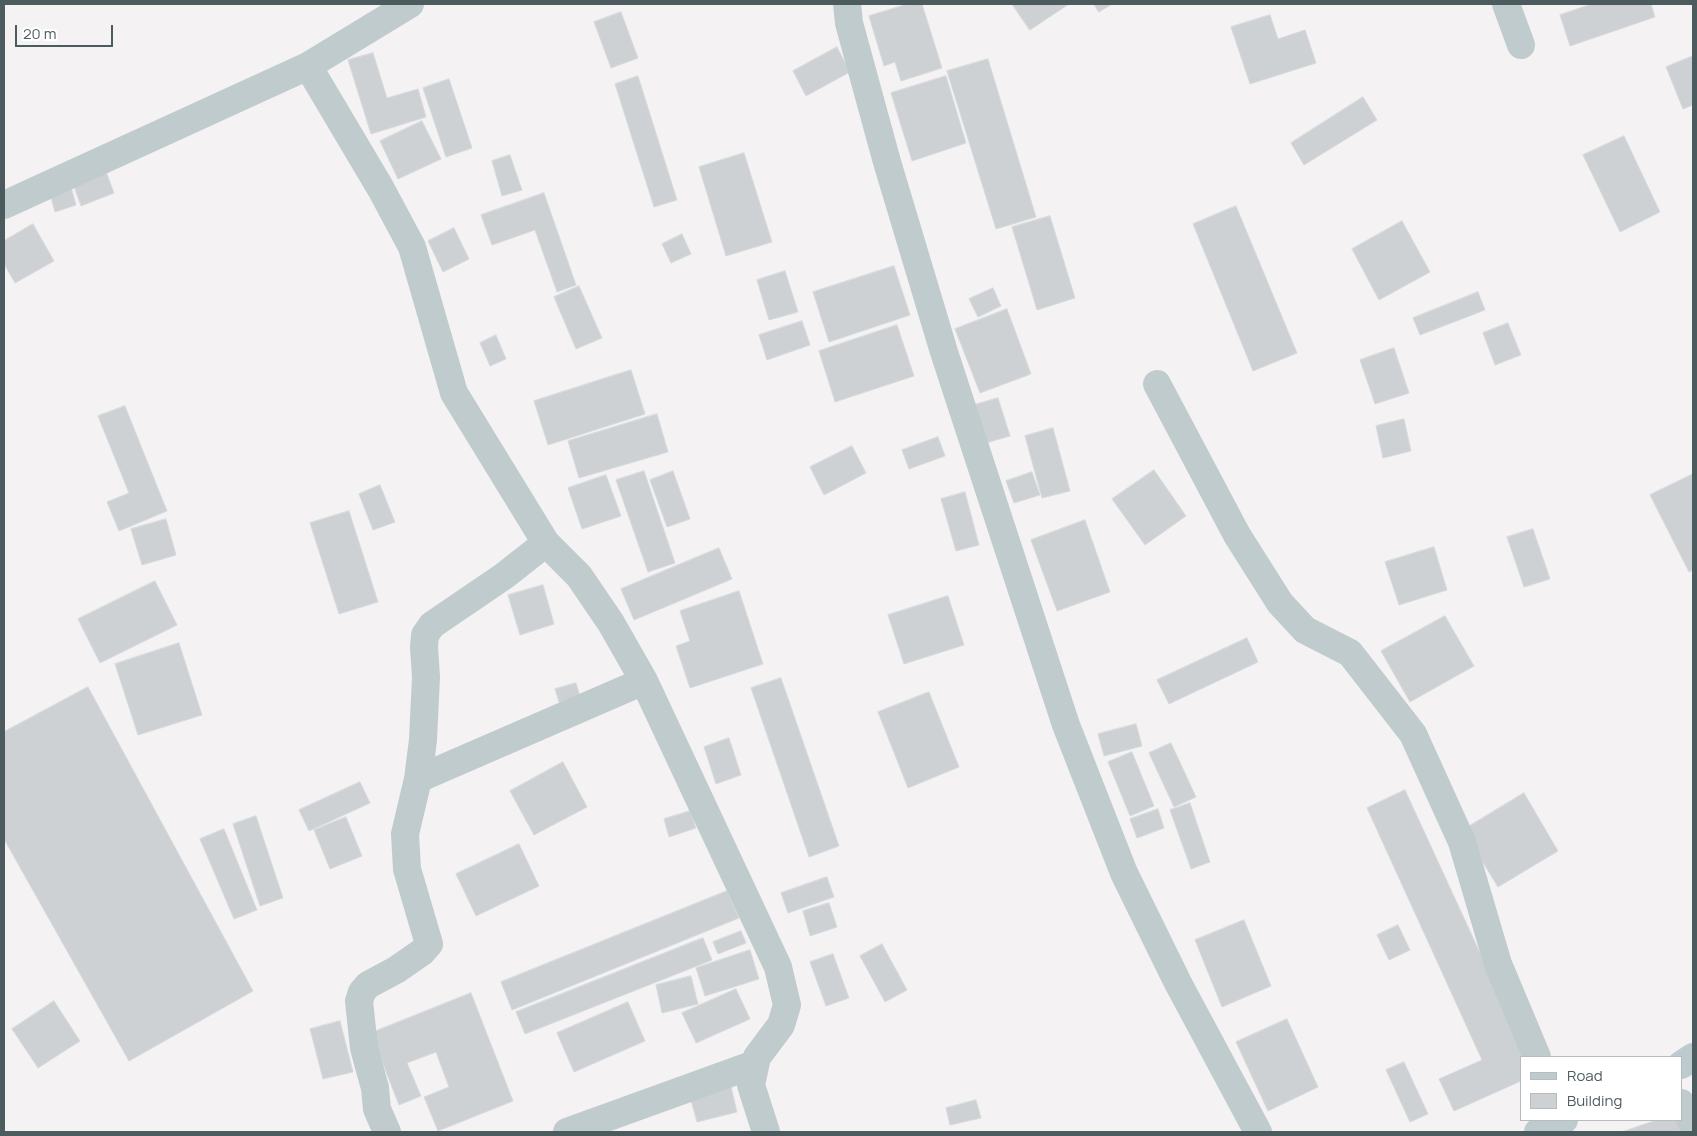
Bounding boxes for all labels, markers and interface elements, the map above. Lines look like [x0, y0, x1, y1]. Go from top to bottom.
scale bar [18, 15, 115, 47]
text: 20 m [23, 23, 56, 44]
legend [1520, 1056, 1682, 1121]
text: Road [1567, 1065, 1603, 1086]
text: Building [1567, 1090, 1622, 1111]

